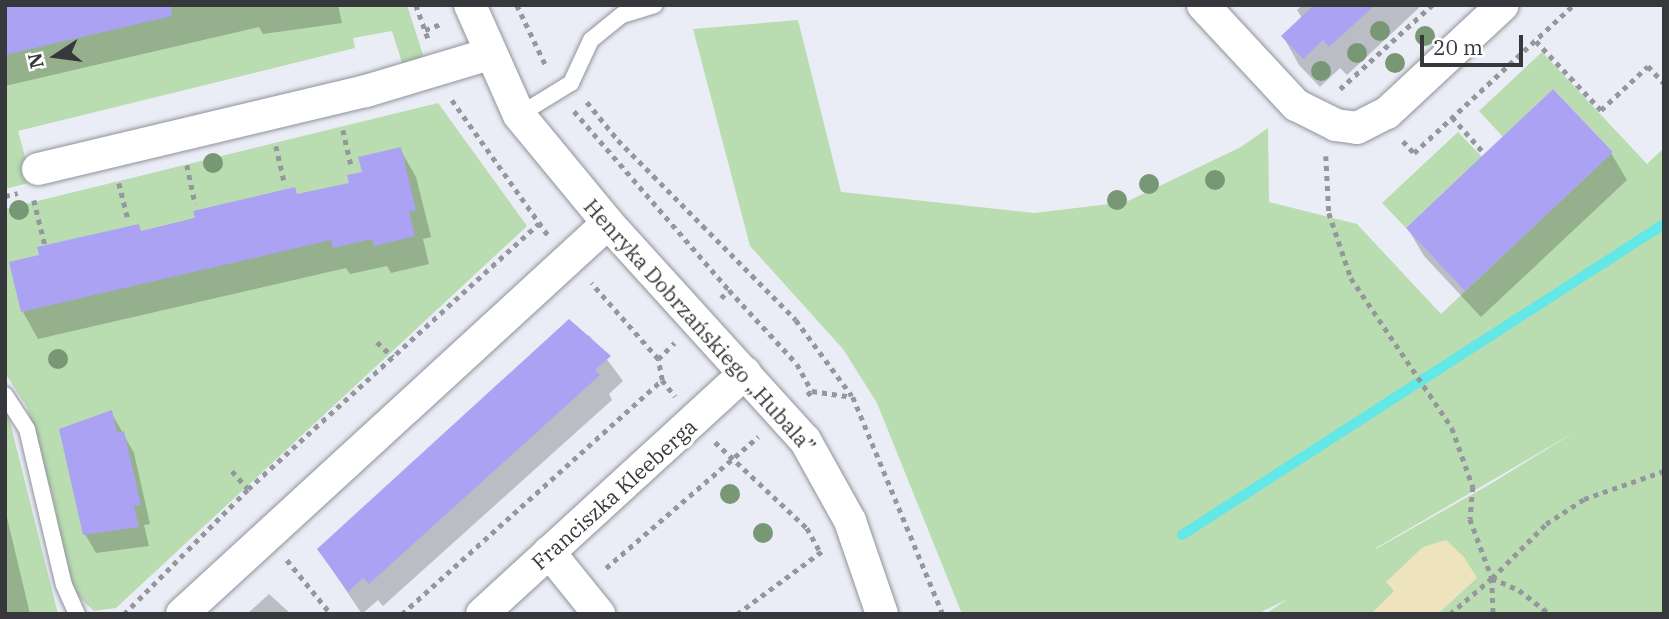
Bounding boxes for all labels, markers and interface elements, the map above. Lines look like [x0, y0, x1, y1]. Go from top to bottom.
north arrow [21, 21, 91, 91]
scale bar [1424, 21, 1527, 65]
text: 20 m [1433, 33, 1483, 61]
text: N [22, 51, 49, 71]
street label: Henryka Dobrzańskiego „Hubala” [579, 194, 821, 458]
street label: Franciszka Kleeberga [526, 413, 702, 575]

